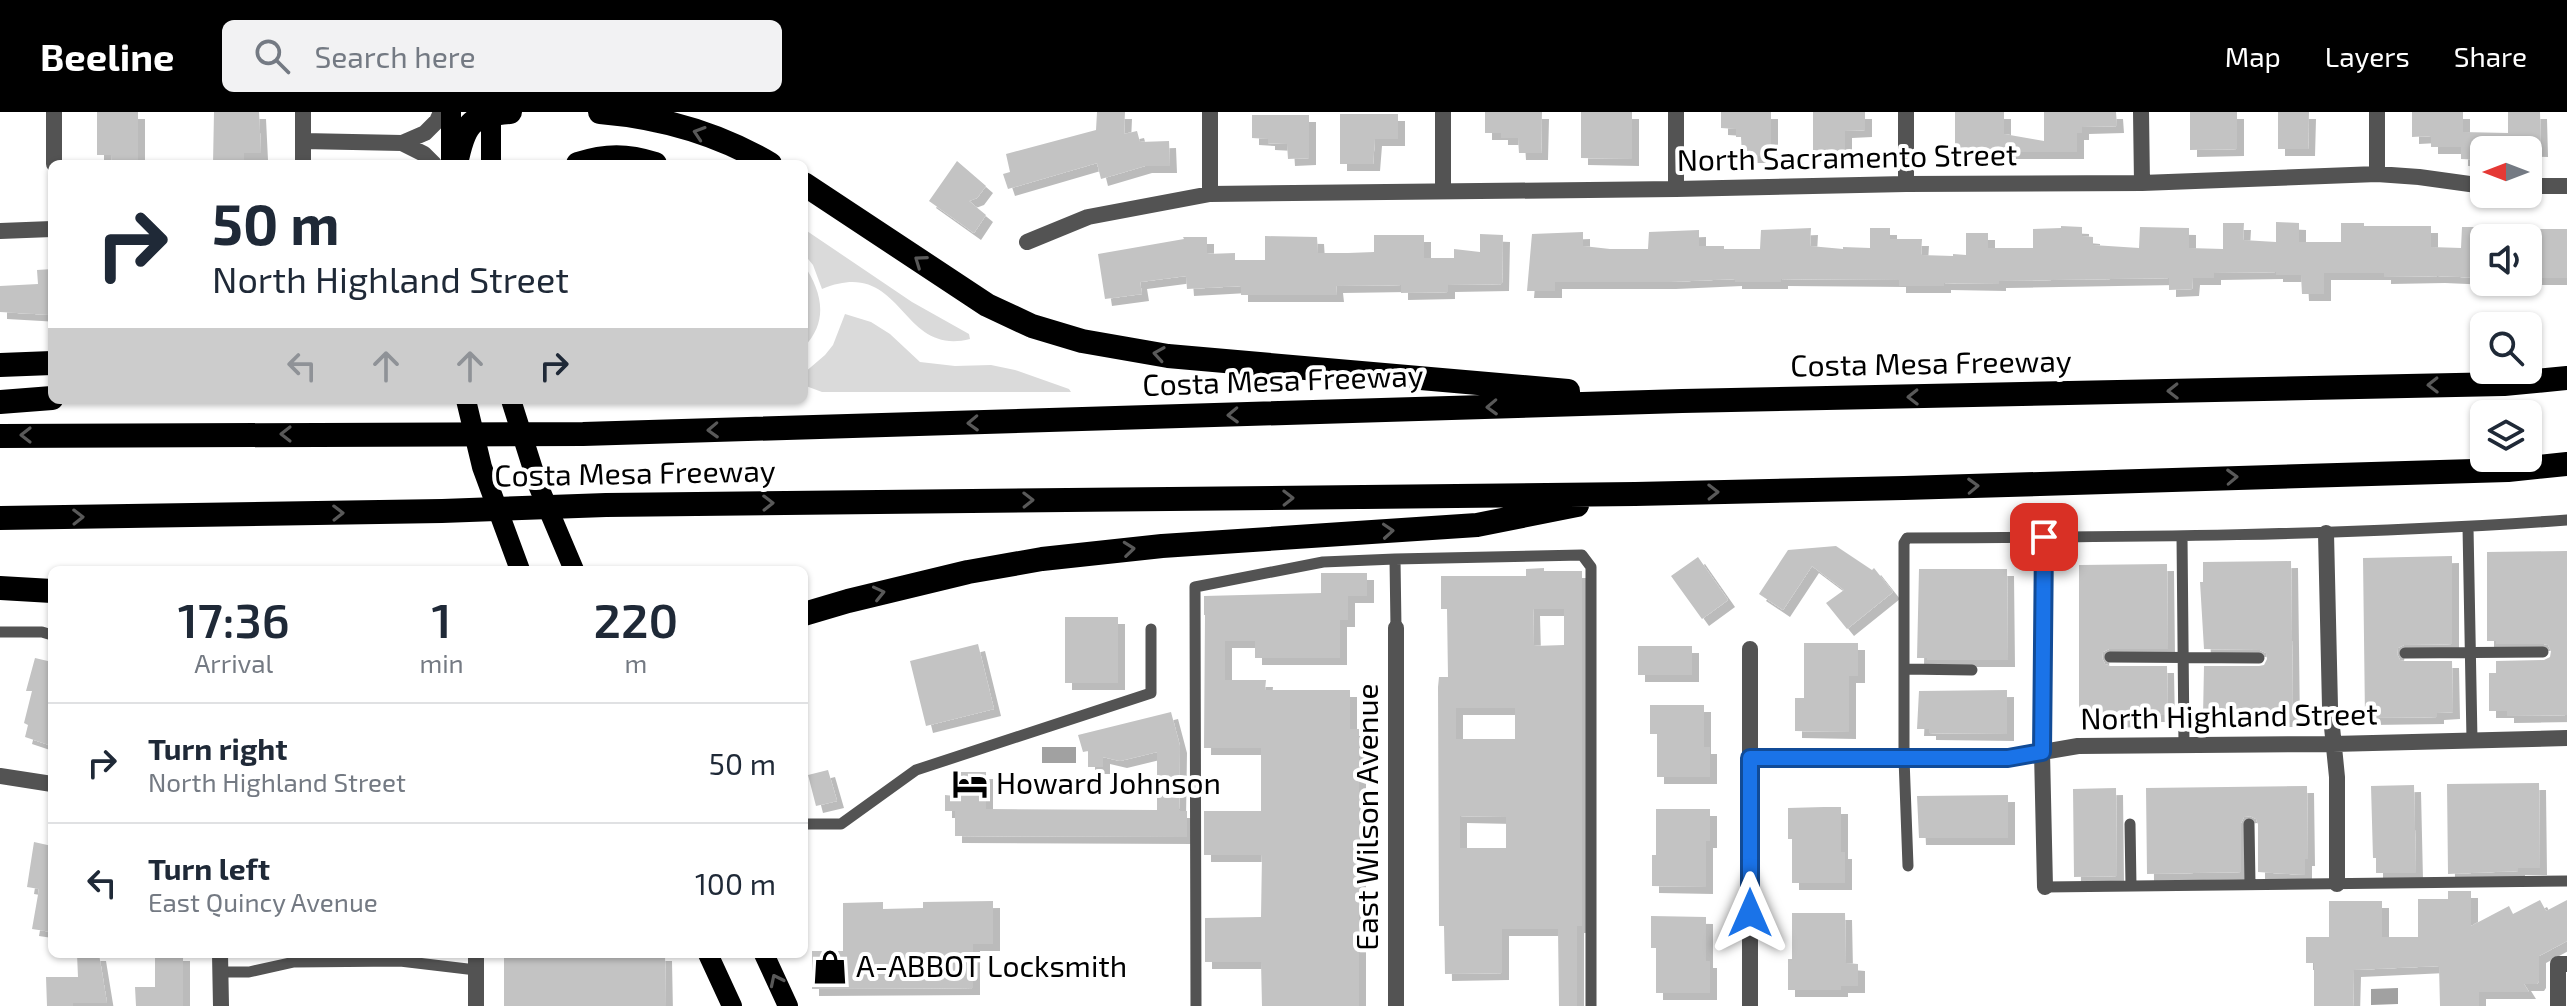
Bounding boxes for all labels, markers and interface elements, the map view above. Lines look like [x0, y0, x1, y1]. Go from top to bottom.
search box [222, 20, 782, 92]
text: Beeline [40, 33, 174, 79]
icon: search [250, 34, 294, 78]
text: Search here [314, 38, 476, 74]
text: Map [2225, 39, 2281, 73]
text: Layers [2325, 39, 2410, 73]
text: Share [2454, 39, 2527, 73]
one-way arrow [693, 126, 707, 142]
street label: North Sacramento Street [1676, 135, 2018, 177]
north arrow [2470, 136, 2542, 208]
map controls [2470, 136, 2542, 472]
text: 50 m [212, 189, 340, 256]
icon: right [80, 192, 184, 296]
button: sound [2470, 224, 2542, 296]
one-way arrow [914, 256, 928, 271]
text: North Highland Street [212, 257, 569, 300]
button: search [2470, 312, 2542, 384]
street label: Costa Mesa Freeway [1790, 342, 2072, 382]
icon: left [280, 344, 324, 388]
icon: ahead [364, 344, 408, 388]
icon: ahead [448, 344, 492, 388]
icon: right [532, 344, 576, 388]
one-way arrow [1152, 346, 1165, 363]
street label: Costa Mesa Freeway [1142, 356, 1424, 402]
one-way arrow [2426, 376, 2439, 394]
one-way arrow [2166, 382, 2179, 399]
one-way arrow [1906, 389, 1919, 406]
one-way arrow [1485, 398, 1498, 415]
button: layers [2470, 400, 2542, 472]
one-way arrow [1226, 406, 1239, 423]
one-way arrow [966, 414, 979, 431]
one-way arrow [706, 422, 719, 439]
one-way arrow [279, 425, 292, 443]
one-way arrow [19, 427, 32, 444]
street label: Costa Mesa Freeway [494, 452, 776, 492]
one-way arrow [2226, 469, 2239, 486]
one-way arrow [1967, 478, 1980, 495]
one-way arrow [1707, 484, 1720, 501]
one-way arrow [1282, 489, 1295, 507]
one-way arrow [1022, 492, 1035, 509]
one-way arrow [762, 494, 775, 512]
pin [2010, 503, 2078, 571]
one-way arrow [332, 504, 345, 522]
one-way arrow [72, 508, 85, 526]
icon: arrive [2022, 515, 2066, 559]
one-way arrow [1382, 523, 1395, 540]
one-way arrow [1123, 541, 1136, 558]
one-way arrow [872, 585, 886, 602]
text: 17:36 [178, 590, 290, 648]
text: 1 [432, 590, 452, 648]
text: 220 [593, 590, 678, 648]
text: Arrival [194, 647, 273, 678]
text: min [419, 647, 464, 678]
text: m [624, 647, 647, 678]
street label: East Wilson Avenue [1348, 683, 1384, 951]
street label: North Highland Street [2080, 694, 2378, 736]
text: Turn right [148, 730, 288, 766]
icon: right [80, 741, 124, 785]
text: 50 m [709, 745, 776, 781]
place label: Howard Johnson [996, 764, 1221, 800]
hotel icon: Howard Johnson [951, 765, 989, 803]
text: North Highland Street [148, 766, 406, 797]
text: Turn left [148, 850, 270, 886]
icon: left [80, 861, 124, 905]
text: 100 m [695, 865, 776, 901]
position arrow [1708, 871, 1792, 955]
text: East Quincy Avenue [148, 886, 378, 917]
place label: A-ABBOT Locksmith [856, 947, 1127, 983]
shop icon: A-ABBOT Locksmith [811, 948, 849, 986]
one-way arrow [770, 974, 786, 988]

